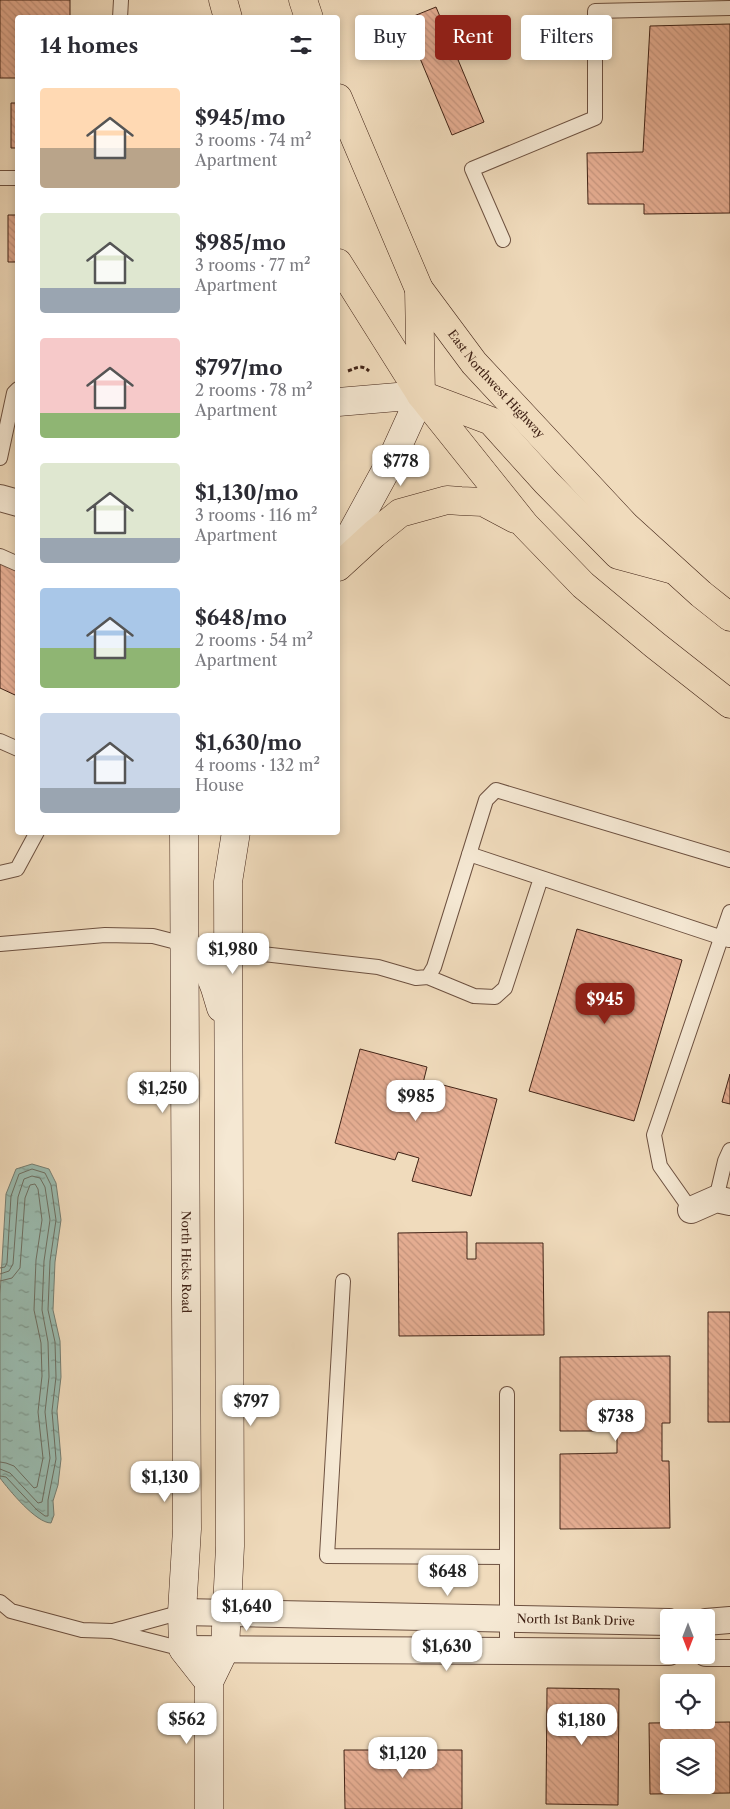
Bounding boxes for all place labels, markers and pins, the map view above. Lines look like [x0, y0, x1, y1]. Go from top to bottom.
pin: $778 [371, 444, 431, 487]
pin: $1,980 [192, 932, 274, 975]
pin: $945 [575, 982, 635, 1025]
pin: $1,250 [122, 1072, 204, 1114]
pin: $985 [386, 1080, 446, 1122]
pin: $797 [221, 1384, 281, 1427]
pin: $738 [586, 1400, 646, 1442]
pin: $1,130 [124, 1460, 206, 1503]
pin: $648 [418, 1554, 478, 1597]
pin: $1,640 [206, 1590, 288, 1632]
pin: $1,630 [406, 1630, 488, 1672]
pin: $562 [157, 1702, 217, 1745]
pin: $1,180 [541, 1704, 623, 1746]
pin: $1,120 [362, 1736, 444, 1779]

